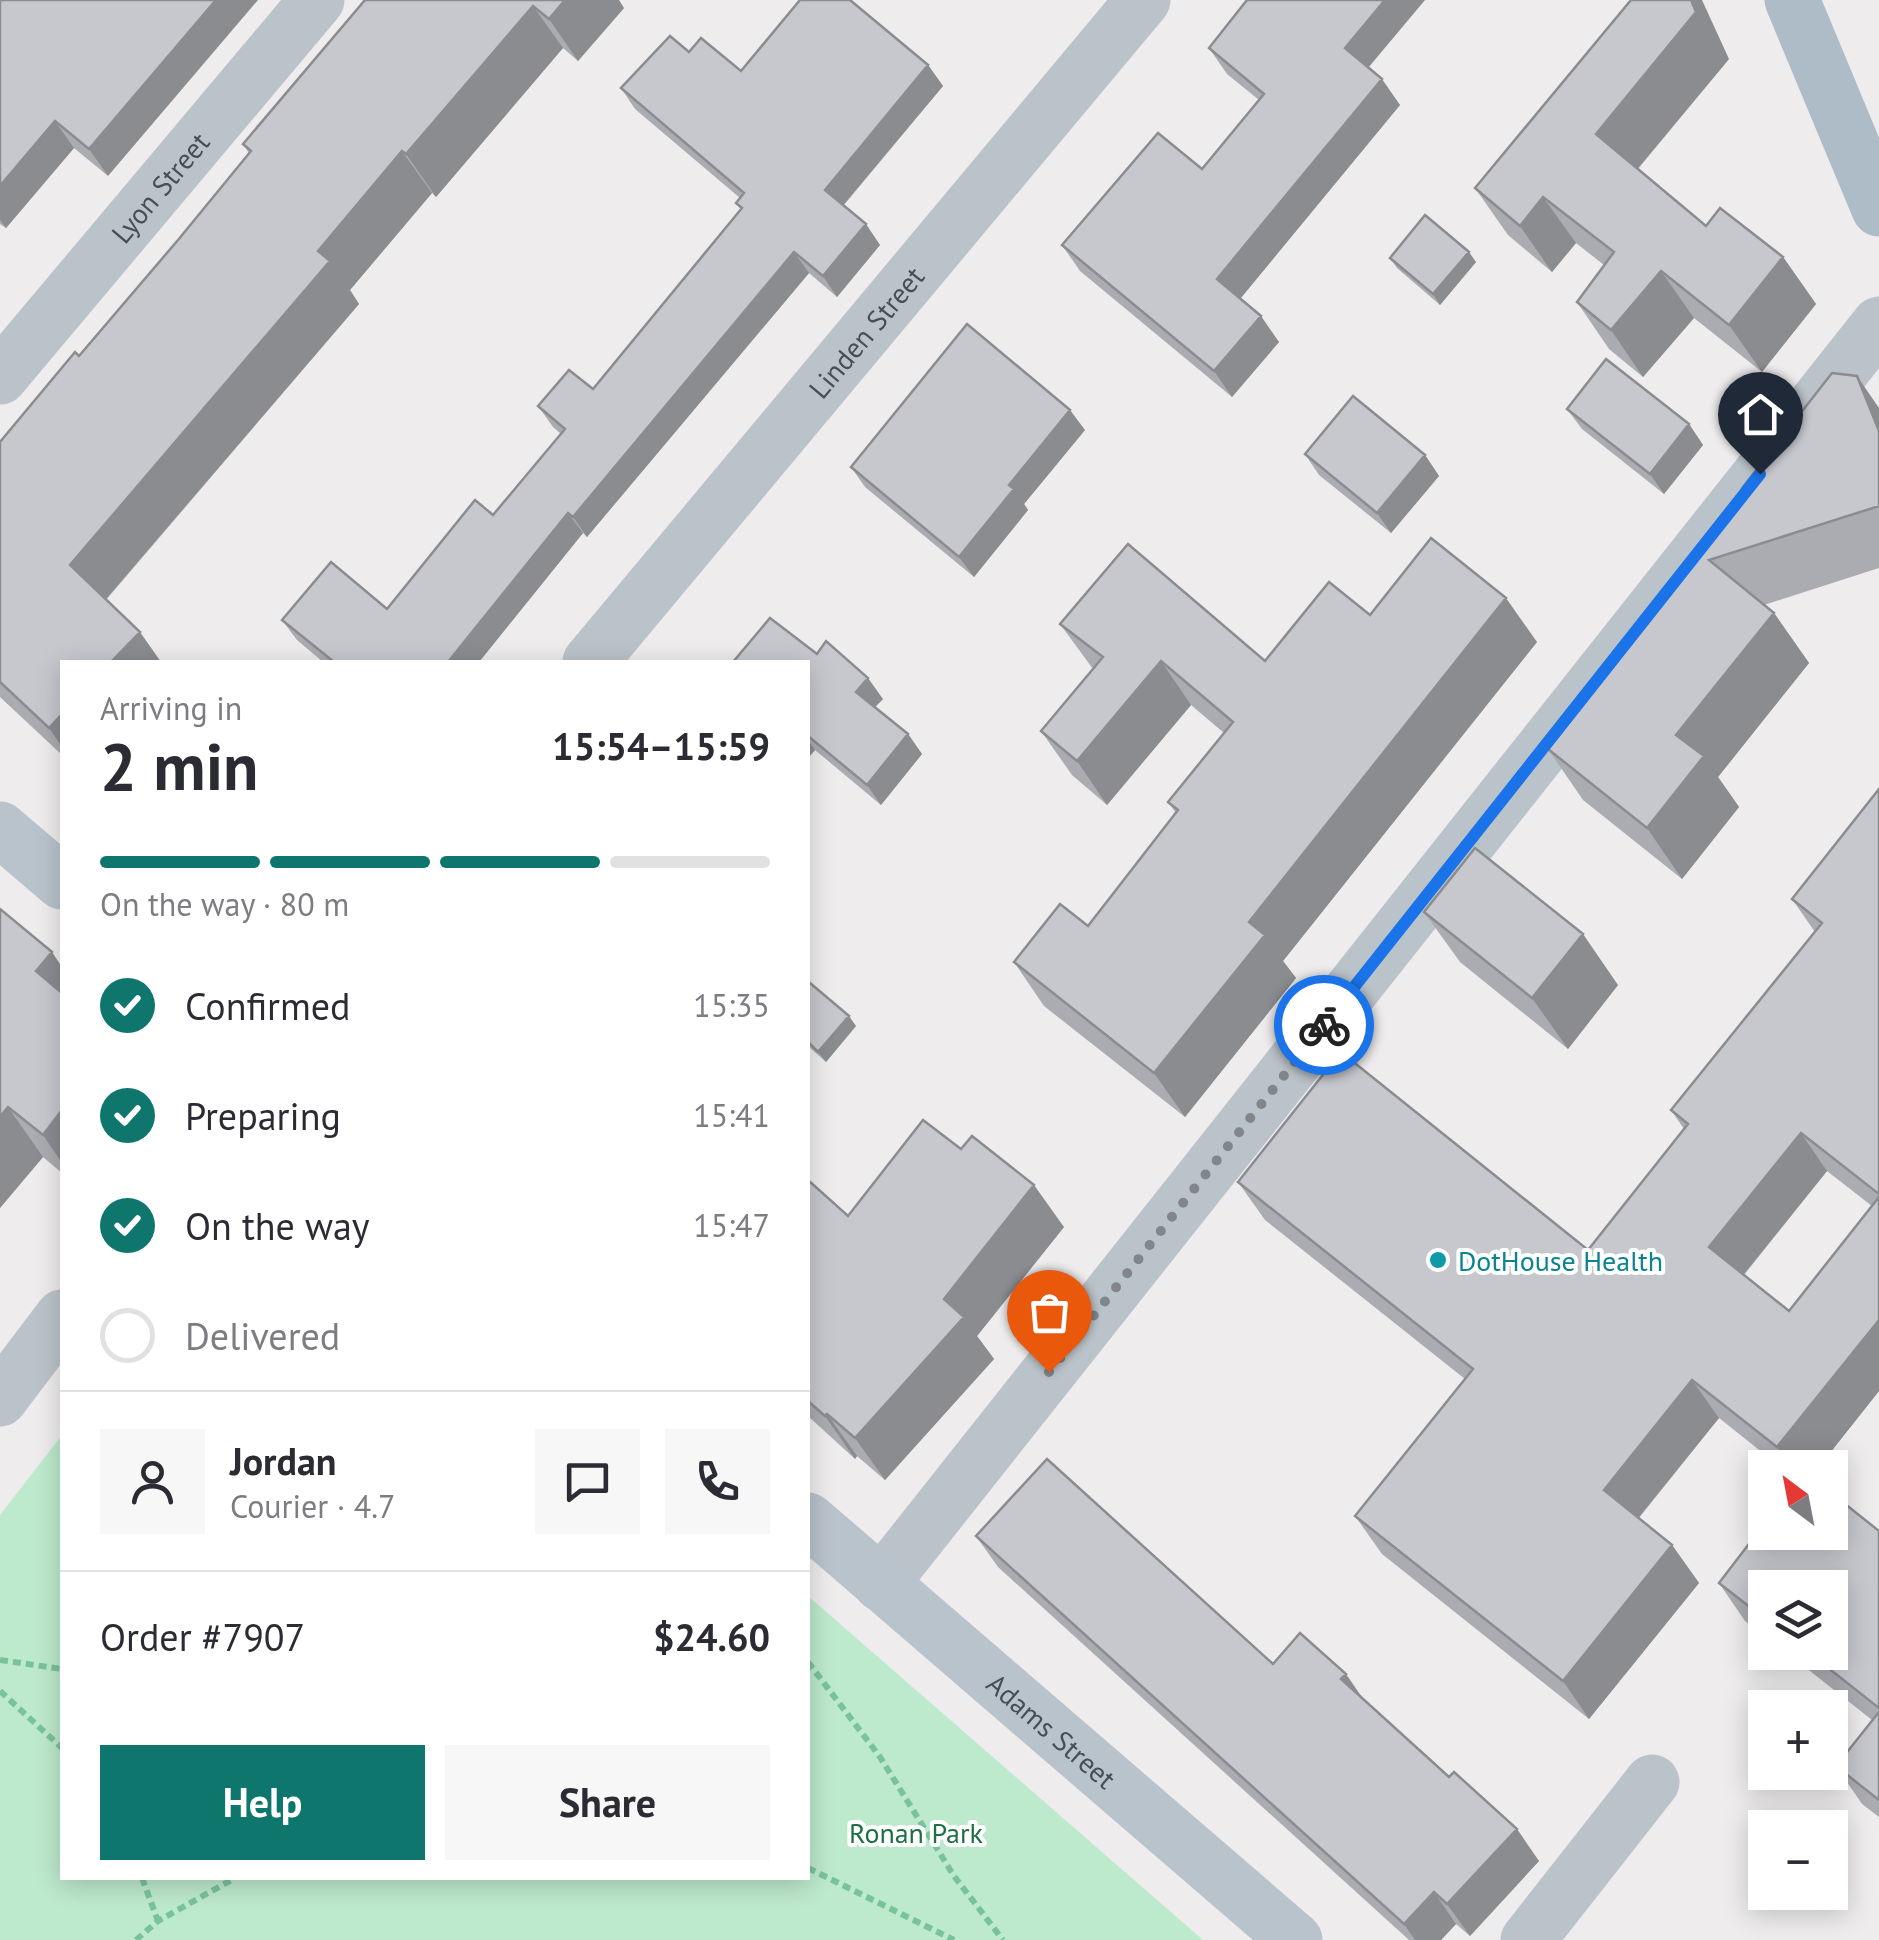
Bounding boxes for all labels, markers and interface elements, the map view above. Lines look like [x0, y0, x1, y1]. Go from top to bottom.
street label: Lyon Street [102, 124, 217, 250]
street label: Linden Street [800, 258, 932, 406]
pin [1718, 372, 1803, 475]
icon: home [1733, 387, 1788, 442]
text: Arriving in [100, 687, 242, 729]
text: 15:54–15:59 [552, 721, 770, 770]
text: 2 min [100, 724, 259, 808]
text: On the way · 80 m [100, 883, 349, 925]
courier [1274, 975, 1374, 1075]
icon: check [100, 978, 155, 1033]
text: Confirmed [185, 981, 351, 1030]
text: 15:35 [693, 984, 770, 1026]
icon: bike [1297, 998, 1352, 1053]
icon: check [100, 1088, 155, 1143]
text: Preparing [185, 1091, 341, 1140]
text: 15:41 [693, 1094, 770, 1136]
icon: check [100, 1198, 155, 1253]
text: On the way [185, 1201, 370, 1250]
text: 15:47 [693, 1204, 770, 1246]
place label: DotHouse Health [1458, 1242, 1663, 1279]
marker: DotHouse Health [1427, 1249, 1449, 1271]
pin [1007, 1270, 1092, 1373]
icon: bag [1022, 1285, 1077, 1340]
text: Delivered [185, 1311, 340, 1360]
button: person [100, 1429, 205, 1534]
button: chat [535, 1429, 640, 1534]
button: phone [665, 1429, 770, 1534]
text: Jordan [230, 1436, 336, 1485]
north arrow [1748, 1450, 1848, 1550]
map controls [1748, 1450, 1848, 1910]
text: Courier · 4.7 [230, 1485, 396, 1527]
button: layers [1748, 1570, 1848, 1670]
text: Order #7907 [100, 1612, 305, 1661]
text: $24.60 [653, 1612, 770, 1661]
street label: Adams Street [980, 1664, 1124, 1797]
button: + [1748, 1690, 1848, 1790]
button: Help [100, 1745, 425, 1860]
button: Share [445, 1745, 770, 1860]
button: − [1748, 1810, 1848, 1910]
park label: Ronan Park [849, 1814, 983, 1851]

